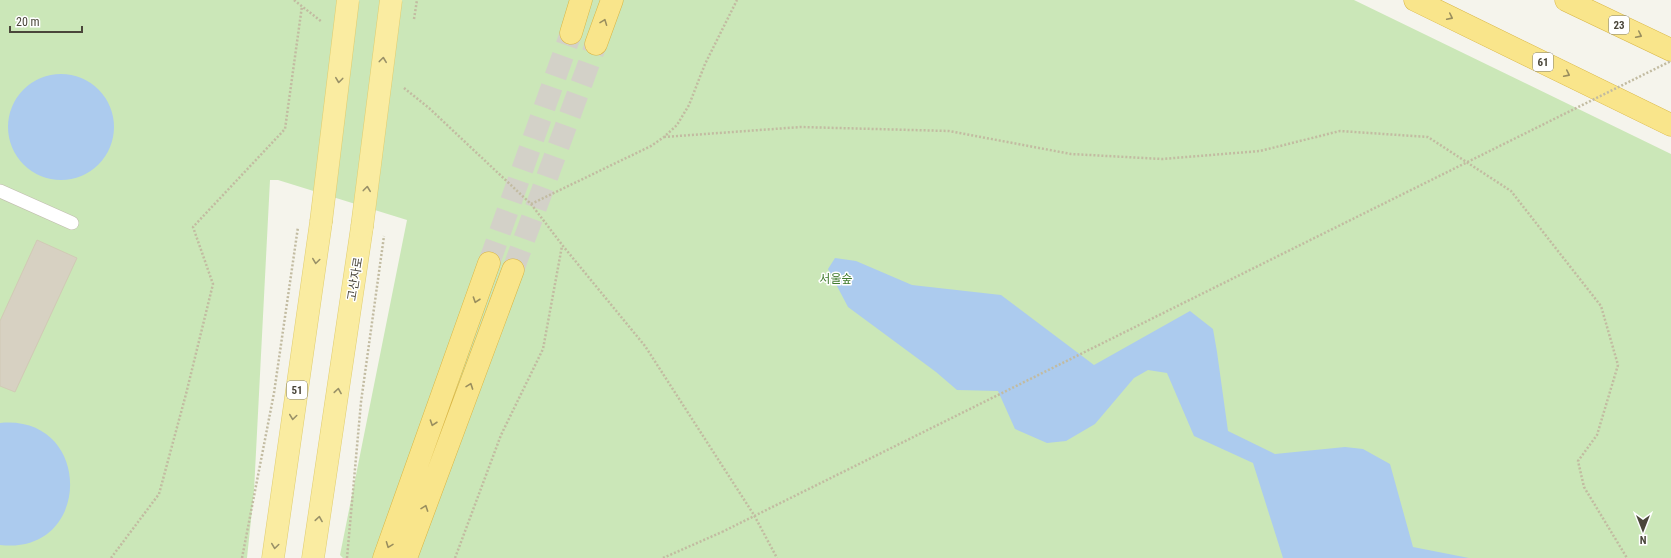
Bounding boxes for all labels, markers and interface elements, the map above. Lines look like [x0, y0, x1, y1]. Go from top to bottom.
scale bar [10, 8, 82, 34]
one-way arrow [1446, 12, 1453, 20]
text: 20 m [16, 15, 40, 29]
road number: 23 [1609, 16, 1629, 34]
one-way arrow [599, 19, 607, 26]
one-way arrow [1635, 30, 1643, 38]
road number: 61 [1533, 53, 1553, 71]
one-way arrow [379, 56, 388, 63]
one-way arrow [1562, 69, 1570, 77]
one-way arrow [334, 77, 343, 83]
one-way arrow [362, 185, 371, 192]
street label: 고산자로 [345, 256, 365, 302]
one-way arrow [312, 258, 321, 264]
park label: 서울숲 [819, 272, 853, 286]
one-way arrow [472, 296, 481, 303]
road number: 51 [287, 381, 307, 399]
one-way arrow [465, 383, 473, 390]
one-way arrow [333, 388, 342, 394]
one-way arrow [289, 414, 298, 421]
one-way arrow [429, 419, 437, 426]
one-way arrow [420, 505, 428, 512]
north arrow [1623, 510, 1663, 550]
one-way arrow [314, 516, 323, 523]
text: N [1639, 533, 1646, 546]
one-way arrow [386, 542, 394, 549]
one-way arrow [271, 543, 280, 549]

